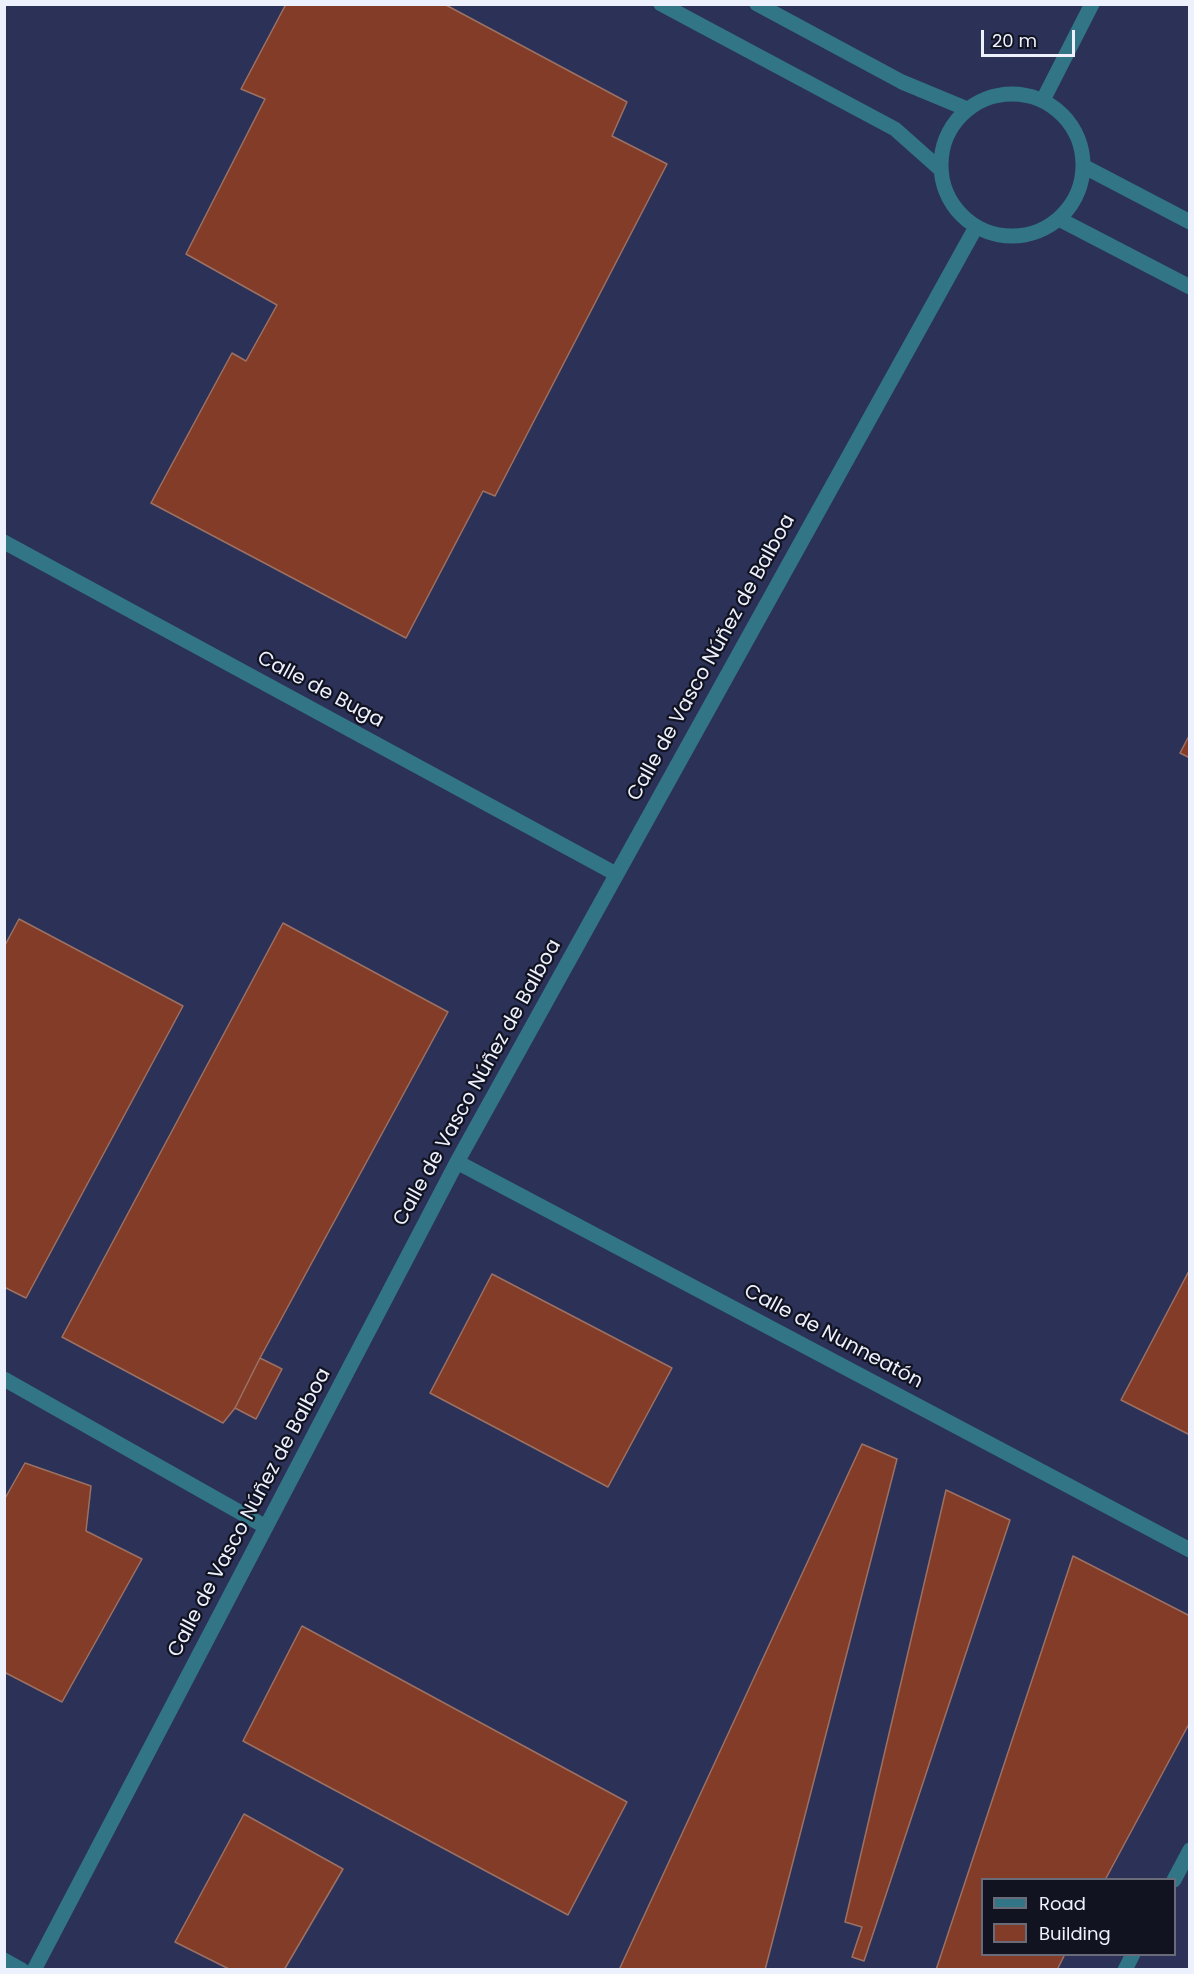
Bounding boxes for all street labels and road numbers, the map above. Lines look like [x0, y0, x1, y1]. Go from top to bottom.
street label: Calle de Vasco Núñez de Balboa [623, 511, 801, 805]
street label: Calle de Buga [253, 647, 387, 733]
street label: Calle de Vasco Núñez de Balboa [389, 936, 567, 1230]
street label: Calle de Nunneatón [739, 1280, 927, 1394]
street label: Calle de Vasco Núñez de Balboa [163, 1364, 337, 1662]

